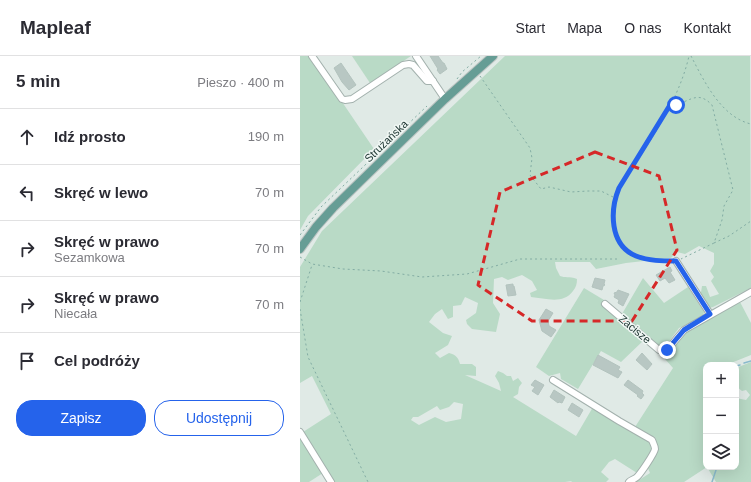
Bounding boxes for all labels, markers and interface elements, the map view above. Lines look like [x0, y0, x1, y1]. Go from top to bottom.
text: Mapleaf [20, 17, 91, 38]
text: Start [516, 20, 545, 36]
text: Mapa [567, 20, 602, 36]
text: O nas [624, 20, 662, 36]
text: Kontakt [684, 20, 731, 36]
text: 5 min [16, 72, 60, 91]
text: Pieszo · 400 m [197, 75, 284, 90]
route start [667, 96, 685, 114]
street label: Strużańska [362, 117, 411, 164]
icon: ahead [16, 126, 38, 148]
text: Idź prosto [54, 128, 126, 145]
text: 190 m [248, 129, 284, 144]
icon: left [16, 182, 38, 204]
text: Skręć w lewo [54, 184, 148, 201]
text: 70 m [255, 185, 284, 200]
text: Skręć w prawo [54, 233, 159, 250]
icon: right [16, 238, 38, 260]
text: 70 m [255, 241, 284, 256]
text: Sezamkowa [54, 250, 125, 265]
text: Skręć w prawo [54, 289, 159, 306]
icon: right [16, 294, 38, 316]
text: 70 m [255, 297, 284, 312]
text: Niecała [54, 306, 97, 321]
street label: Zacisze [617, 312, 653, 346]
route end [658, 341, 676, 359]
icon: arrive [16, 350, 38, 372]
text: Cel podróży [54, 352, 140, 369]
map controls [703, 362, 739, 470]
button: + [703, 362, 739, 398]
button: − [703, 398, 739, 434]
button: Zapisz [16, 400, 146, 436]
button: Udostępnij [154, 400, 284, 436]
button: layers [703, 434, 739, 470]

